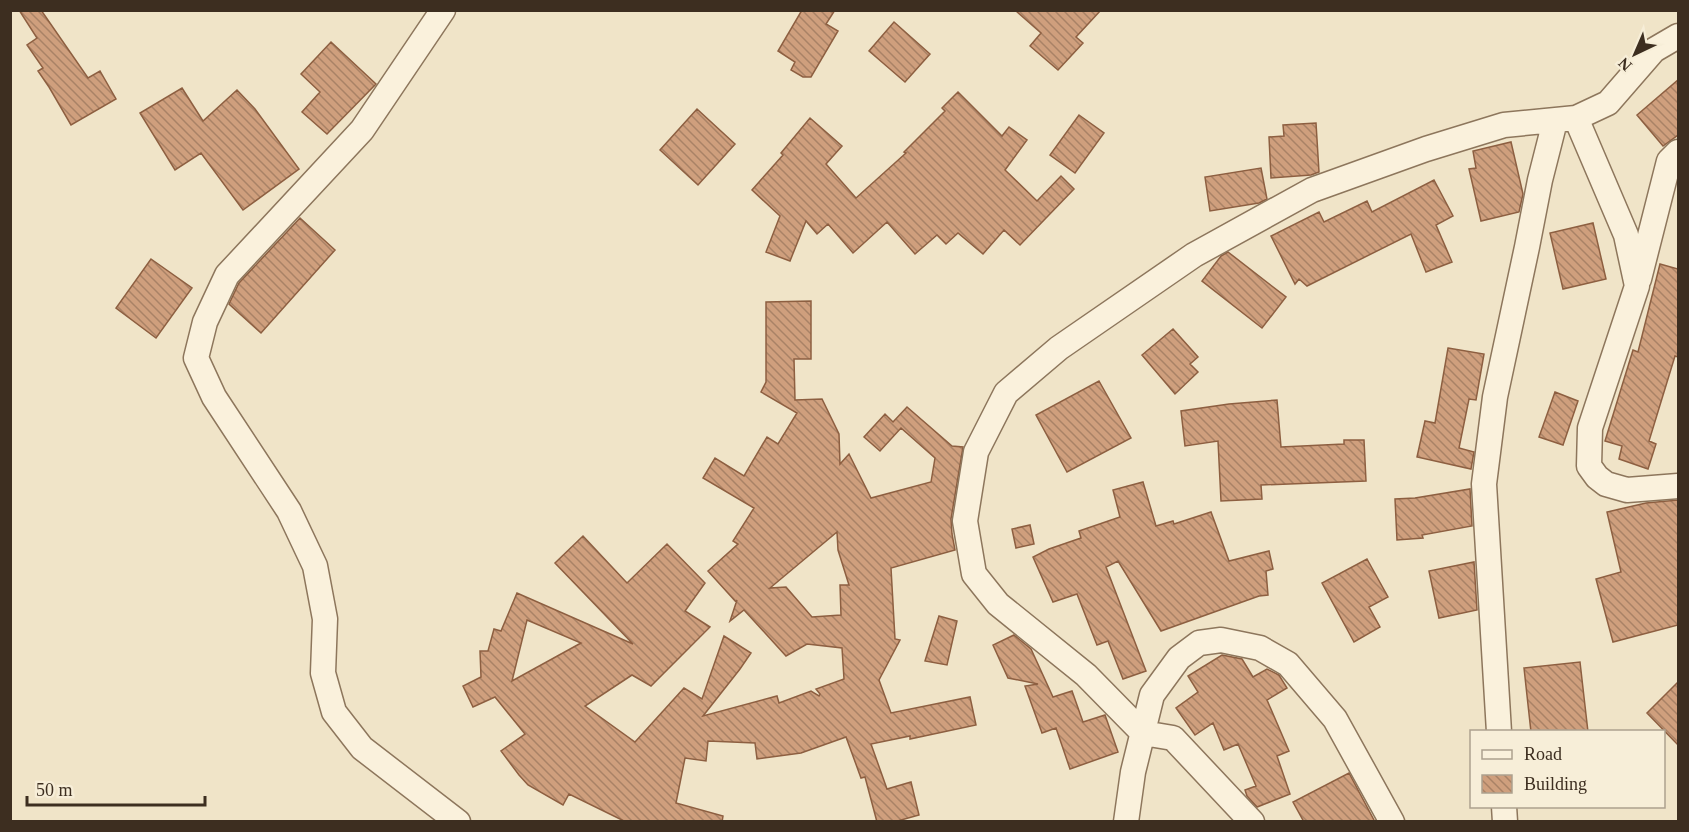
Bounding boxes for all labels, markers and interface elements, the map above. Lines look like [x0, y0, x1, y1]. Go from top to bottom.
north arrow [1605, 24, 1665, 84]
text: N [1615, 54, 1635, 75]
legend [1470, 730, 1665, 808]
text: Road [1524, 744, 1562, 764]
scale bar [27, 769, 206, 807]
text: Building [1524, 774, 1587, 794]
text: 50 m [36, 780, 73, 800]

